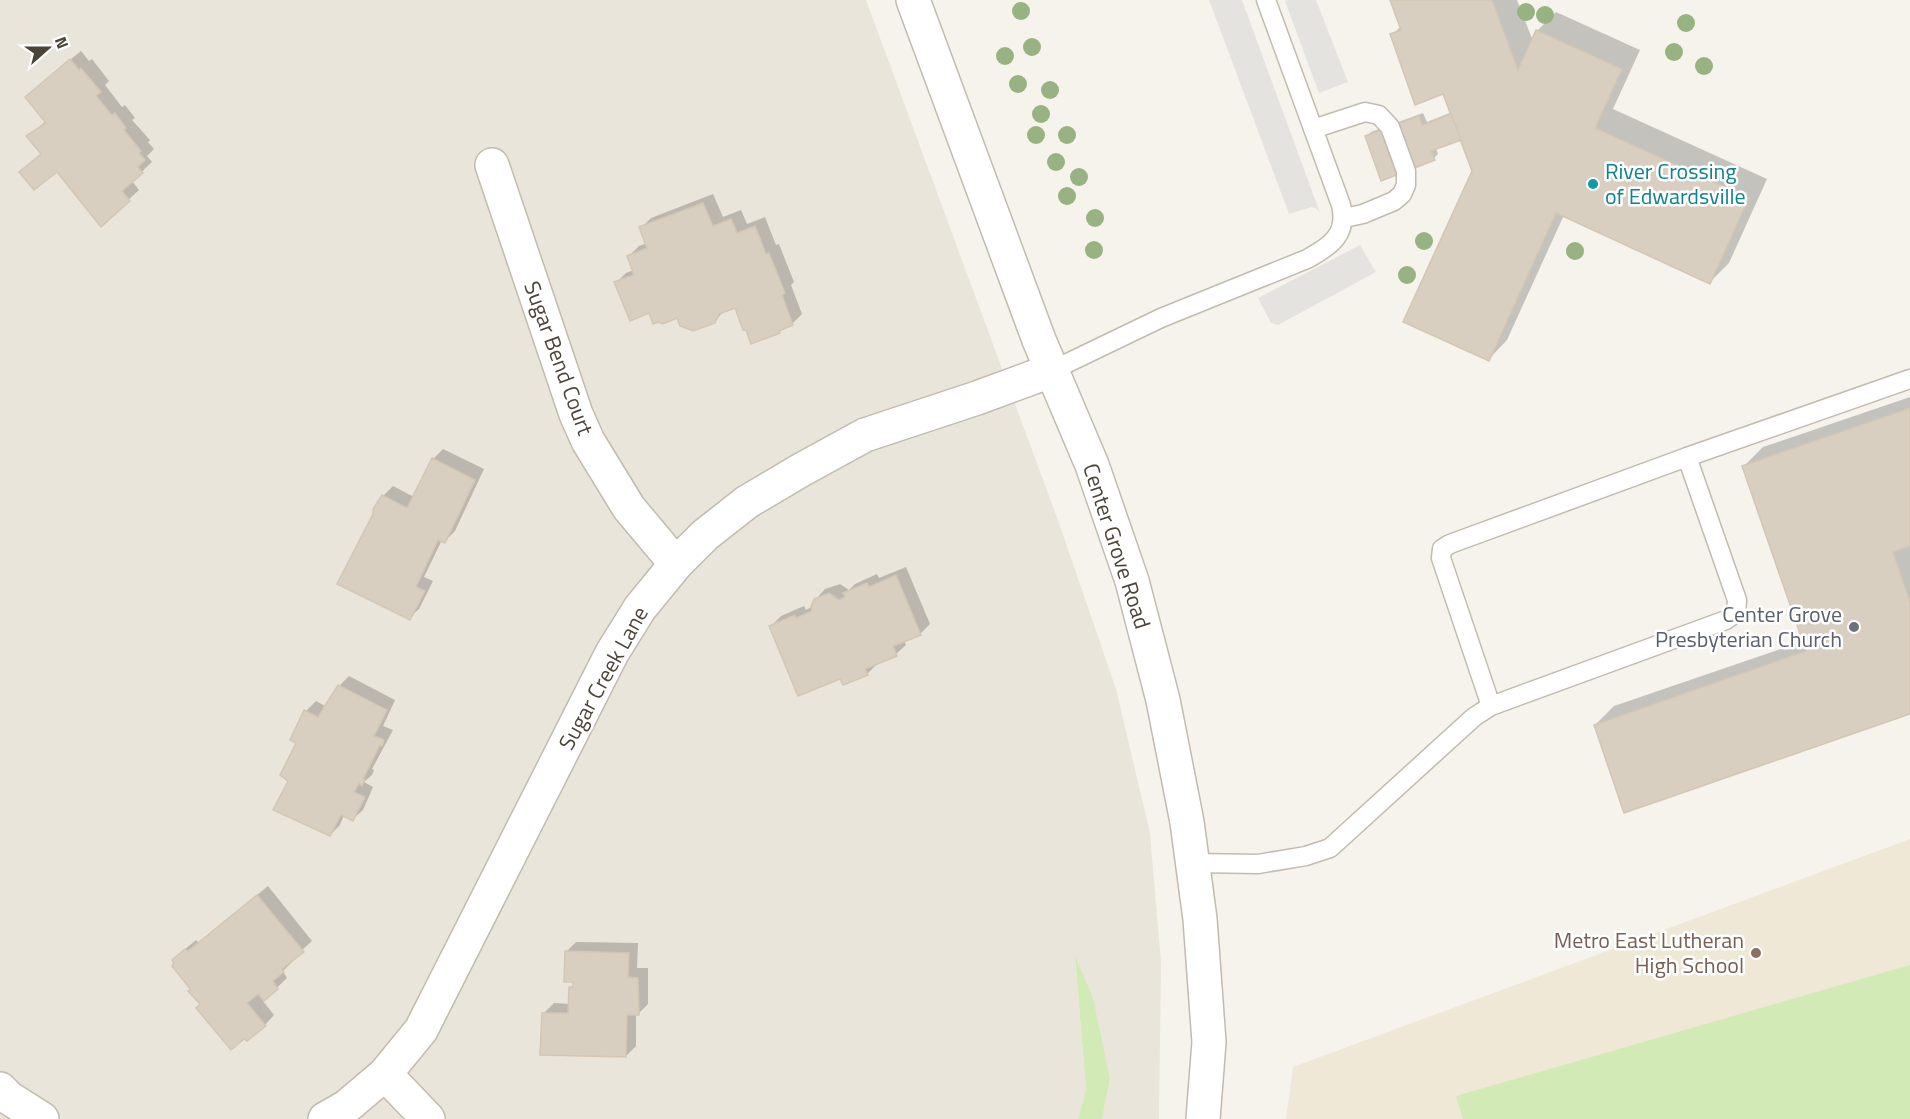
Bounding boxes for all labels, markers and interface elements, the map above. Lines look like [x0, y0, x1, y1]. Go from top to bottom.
north arrow [18, 18, 78, 78]
text: N [49, 33, 75, 52]
place label: River Crossing of Edwardsville [1605, 154, 1746, 213]
marker: River Crossing of Edwardsville [1586, 177, 1600, 191]
street label: Sugar Bend Court [515, 276, 603, 440]
street label: Center Grove Road [1074, 459, 1160, 633]
place label: Center Grove Presbyterian Church [1655, 597, 1842, 656]
street label: Sugar Creek Lane [549, 600, 657, 756]
marker: Center Grove Presbyterian Church [1847, 620, 1861, 634]
place label: Metro East Lutheran High School [1554, 923, 1744, 982]
marker: Metro East Lutheran High School [1749, 946, 1763, 960]

